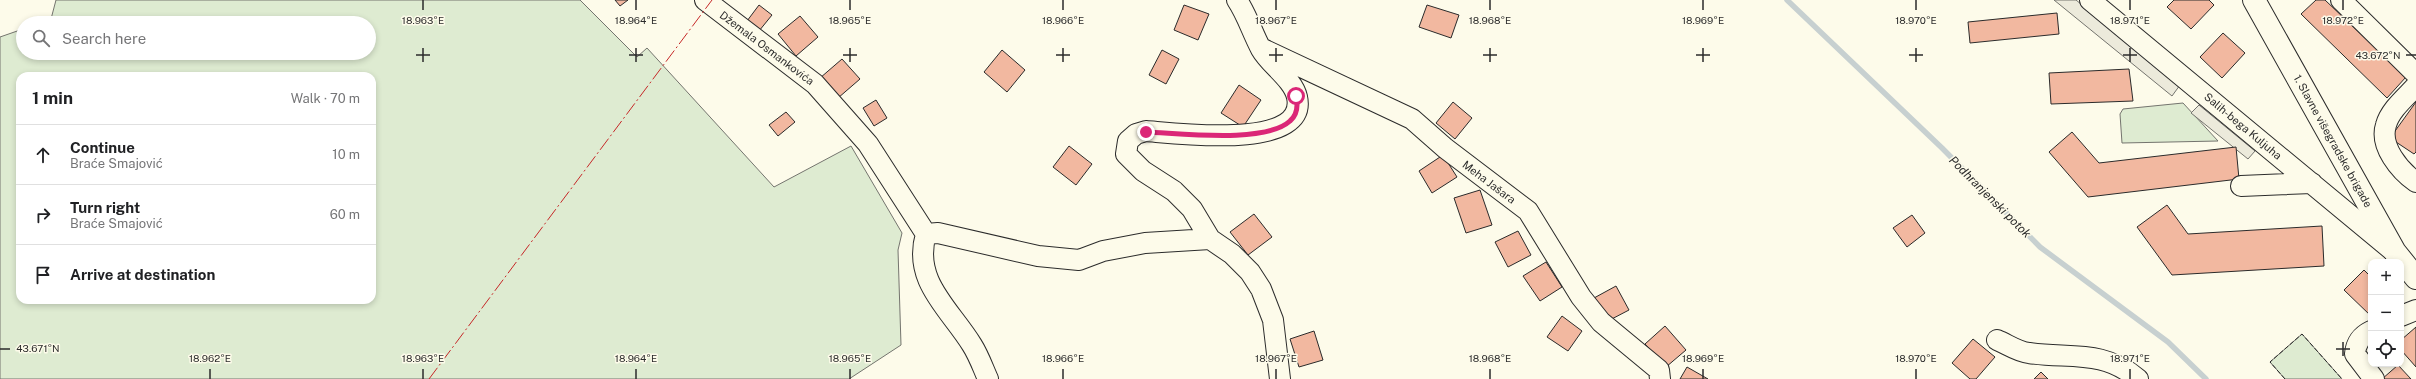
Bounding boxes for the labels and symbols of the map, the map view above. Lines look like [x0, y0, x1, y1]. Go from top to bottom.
street label: Džemala Osmankovića [718, 9, 816, 87]
text: 18.963°E [402, 14, 444, 26]
text: 18.964°E [615, 14, 657, 26]
text: 18.965°E [829, 14, 871, 26]
text: 18.966°E [1042, 14, 1084, 26]
text: 18.967°E [1255, 14, 1297, 26]
text: 18.968°E [1469, 14, 1511, 26]
text: 18.969°E [1682, 14, 1724, 26]
text: 18.970°E [1895, 14, 1937, 26]
text: 18.971°E [2110, 14, 2150, 26]
text: 18.972°E [2322, 14, 2364, 26]
text: 43.672°N [2355, 49, 2401, 61]
street label: 1. Slavne višegradske brigade [2291, 73, 2375, 209]
route start [1287, 87, 1305, 105]
street label: Salih-bega Kuljuha [2202, 90, 2284, 162]
route end [1137, 123, 1155, 141]
water label: Podhranjenski potok [1946, 153, 2034, 241]
street label: Meha Jašara [1460, 158, 1518, 206]
text: 43.671°N [16, 342, 60, 354]
text: 18.962°E [189, 352, 231, 364]
text: 18.963°E [402, 352, 444, 364]
text: 18.964°E [615, 352, 657, 364]
text: 18.965°E [829, 352, 871, 364]
text: 18.966°E [1042, 352, 1084, 364]
text: 18.967°E [1255, 352, 1297, 364]
text: 18.968°E [1469, 352, 1511, 364]
text: 18.969°E [1682, 352, 1724, 364]
text: 18.970°E [1895, 352, 1937, 364]
text: 18.971°E [2110, 352, 2150, 364]

